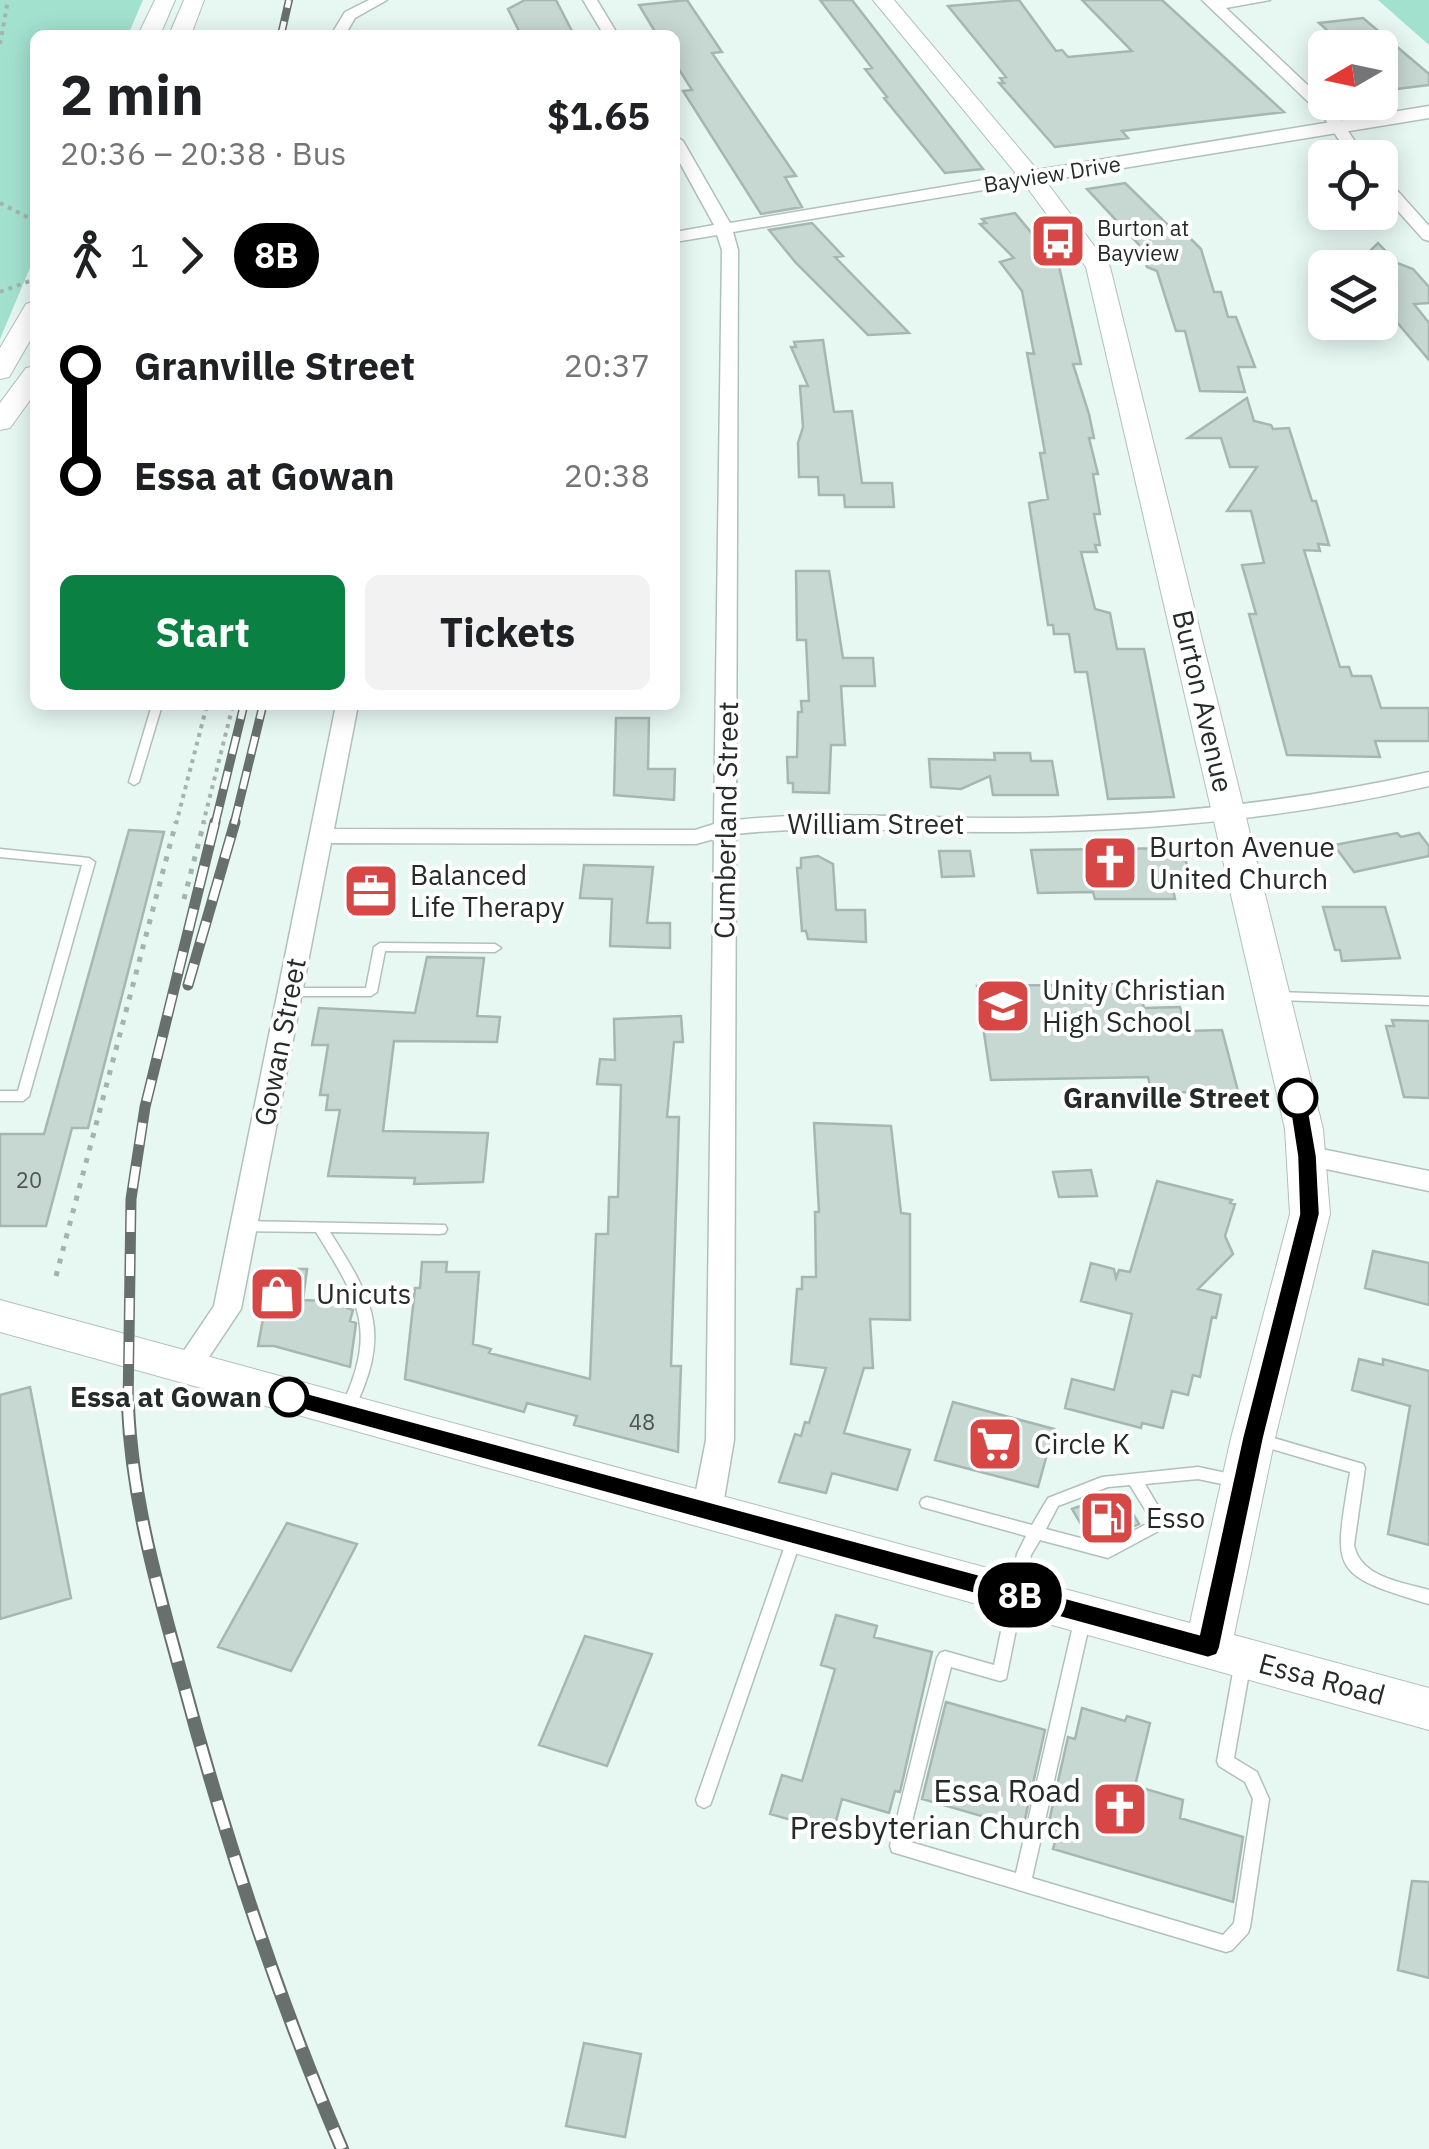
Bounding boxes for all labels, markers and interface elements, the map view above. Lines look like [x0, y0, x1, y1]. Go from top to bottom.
north arrow [1308, 30, 1398, 120]
map controls [1308, 30, 1398, 340]
text: 2 min [60, 59, 204, 130]
text: $1.65 [547, 91, 650, 140]
text: 20:36 – 20:38 · Bus [60, 132, 346, 174]
button: locate [1308, 140, 1398, 230]
street label: Bayview Drive [981, 148, 1123, 199]
bus stop icon: Burton at Bayview [1028, 211, 1088, 271]
place label: Burton at Bayview [1097, 213, 1189, 267]
icon: walk [60, 228, 115, 283]
icon: forward [164, 228, 219, 283]
text: 8B [254, 232, 299, 278]
text: 1 [130, 234, 149, 276]
button: layers [1308, 250, 1398, 340]
text: Granville Street [134, 341, 415, 390]
text: 20:37 [564, 344, 650, 386]
text: Essa at Gowan [134, 451, 395, 500]
text: 20:38 [564, 454, 650, 496]
button: Start [60, 575, 345, 690]
button: Tickets [365, 575, 650, 690]
street label: Burton Avenue [1165, 606, 1242, 796]
street label: Cumberland Street [705, 701, 746, 939]
street label: William Street [788, 805, 964, 842]
place label: Burton Avenue United Church [1149, 828, 1335, 897]
church icon: Burton Avenue United Church [1080, 833, 1140, 893]
place label: Balanced Life Therapy [410, 856, 564, 925]
office icon: Balanced Life Therapy [341, 861, 401, 921]
street label: Gowan Street [245, 955, 314, 1129]
place label: Unity Christian High School [1042, 971, 1226, 1040]
school or university icon: Unity Christian High School [973, 976, 1033, 1036]
place label: Granville Street [1063, 1079, 1270, 1116]
marker: Granville Street [1279, 1079, 1317, 1117]
house number: 20 [16, 1165, 42, 1194]
shop icon: Unicuts [247, 1264, 307, 1324]
place label: Unicuts [316, 1275, 411, 1312]
place label: Essa at Gowan [70, 1378, 262, 1415]
marker: Essa at Gowan [270, 1378, 308, 1416]
house number: 48 [629, 1407, 655, 1436]
supermarket icon: Circle K [965, 1414, 1025, 1474]
place label: Circle K [1034, 1425, 1130, 1462]
fuel station icon: Esso [1077, 1488, 1137, 1548]
place label: Esso [1146, 1499, 1205, 1536]
line badge: 8B [975, 1562, 1065, 1628]
text: 8B [998, 1572, 1042, 1618]
street label: Essa Road [1255, 1644, 1389, 1713]
place label: Essa Road Presbyterian Church [790, 1769, 1081, 1848]
church icon: Essa Road Presbyterian Church [1090, 1779, 1150, 1839]

